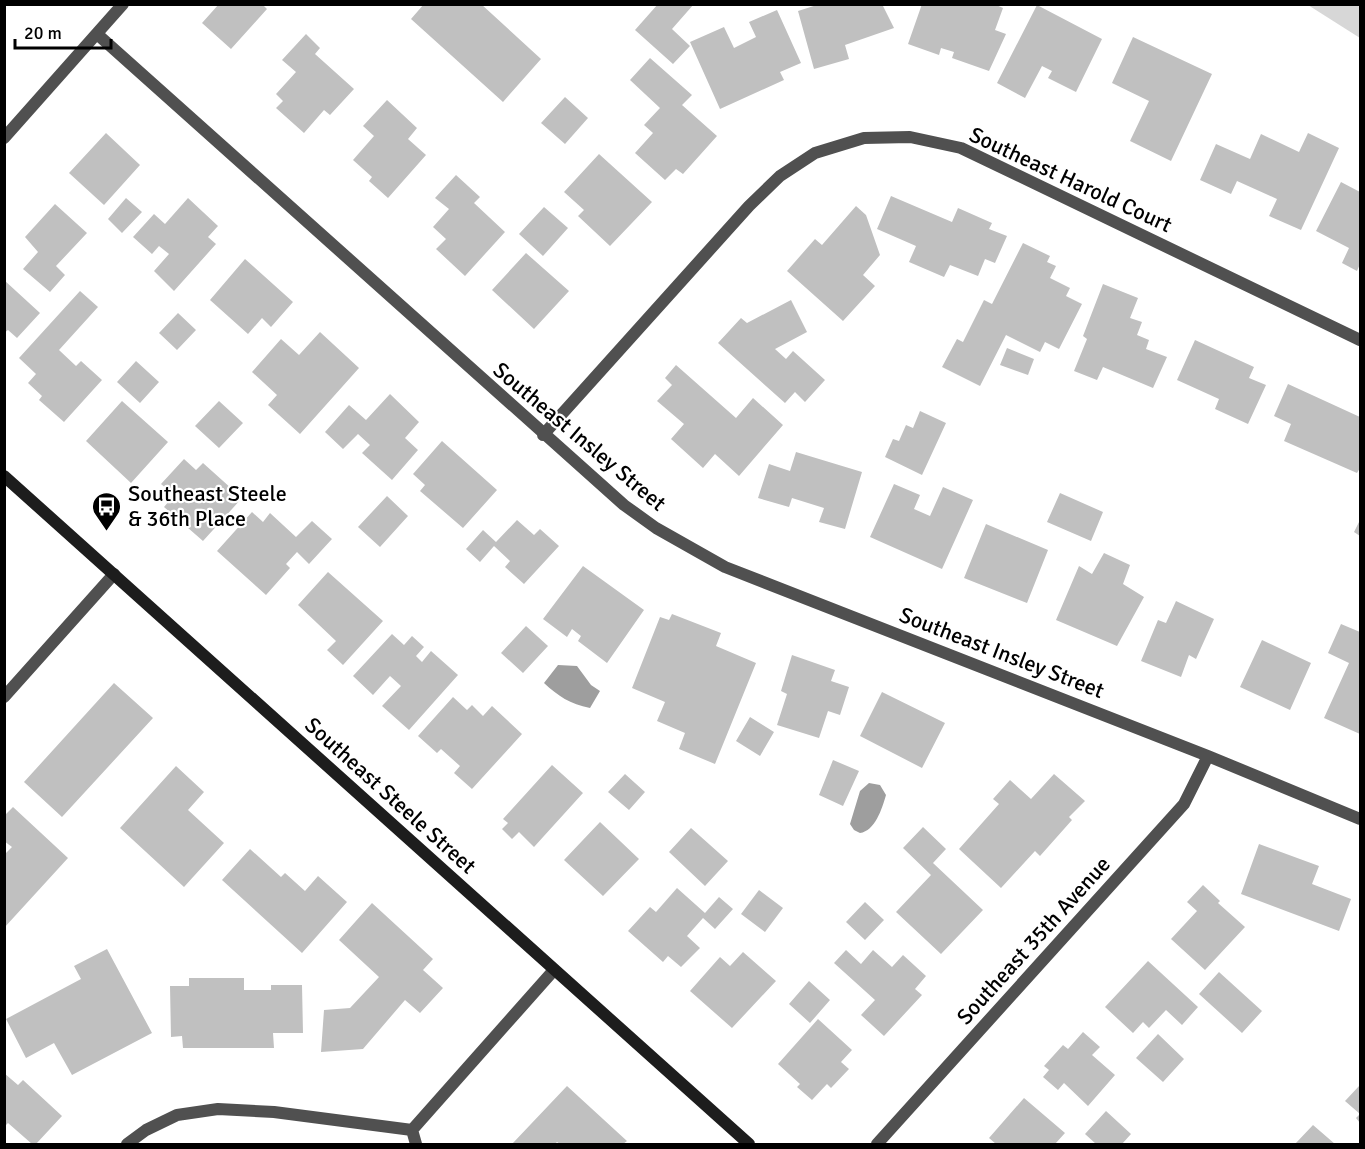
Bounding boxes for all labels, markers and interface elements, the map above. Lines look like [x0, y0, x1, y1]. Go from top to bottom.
scale bar [15, 12, 111, 50]
text: 20 m [24, 22, 62, 44]
street label: Southeast Harold Court [965, 121, 1177, 238]
street label: Southeast Insley Street [488, 356, 672, 517]
place label: Southeast Steele & 36th Place [128, 480, 287, 532]
bus stop icon: Southeast Steele & 36th Place [91, 490, 123, 532]
street label: Southeast Insley Street [896, 601, 1108, 704]
street label: Southeast Steele Street [300, 711, 482, 879]
street label: Southeast 35th Avenue [951, 851, 1116, 1030]

